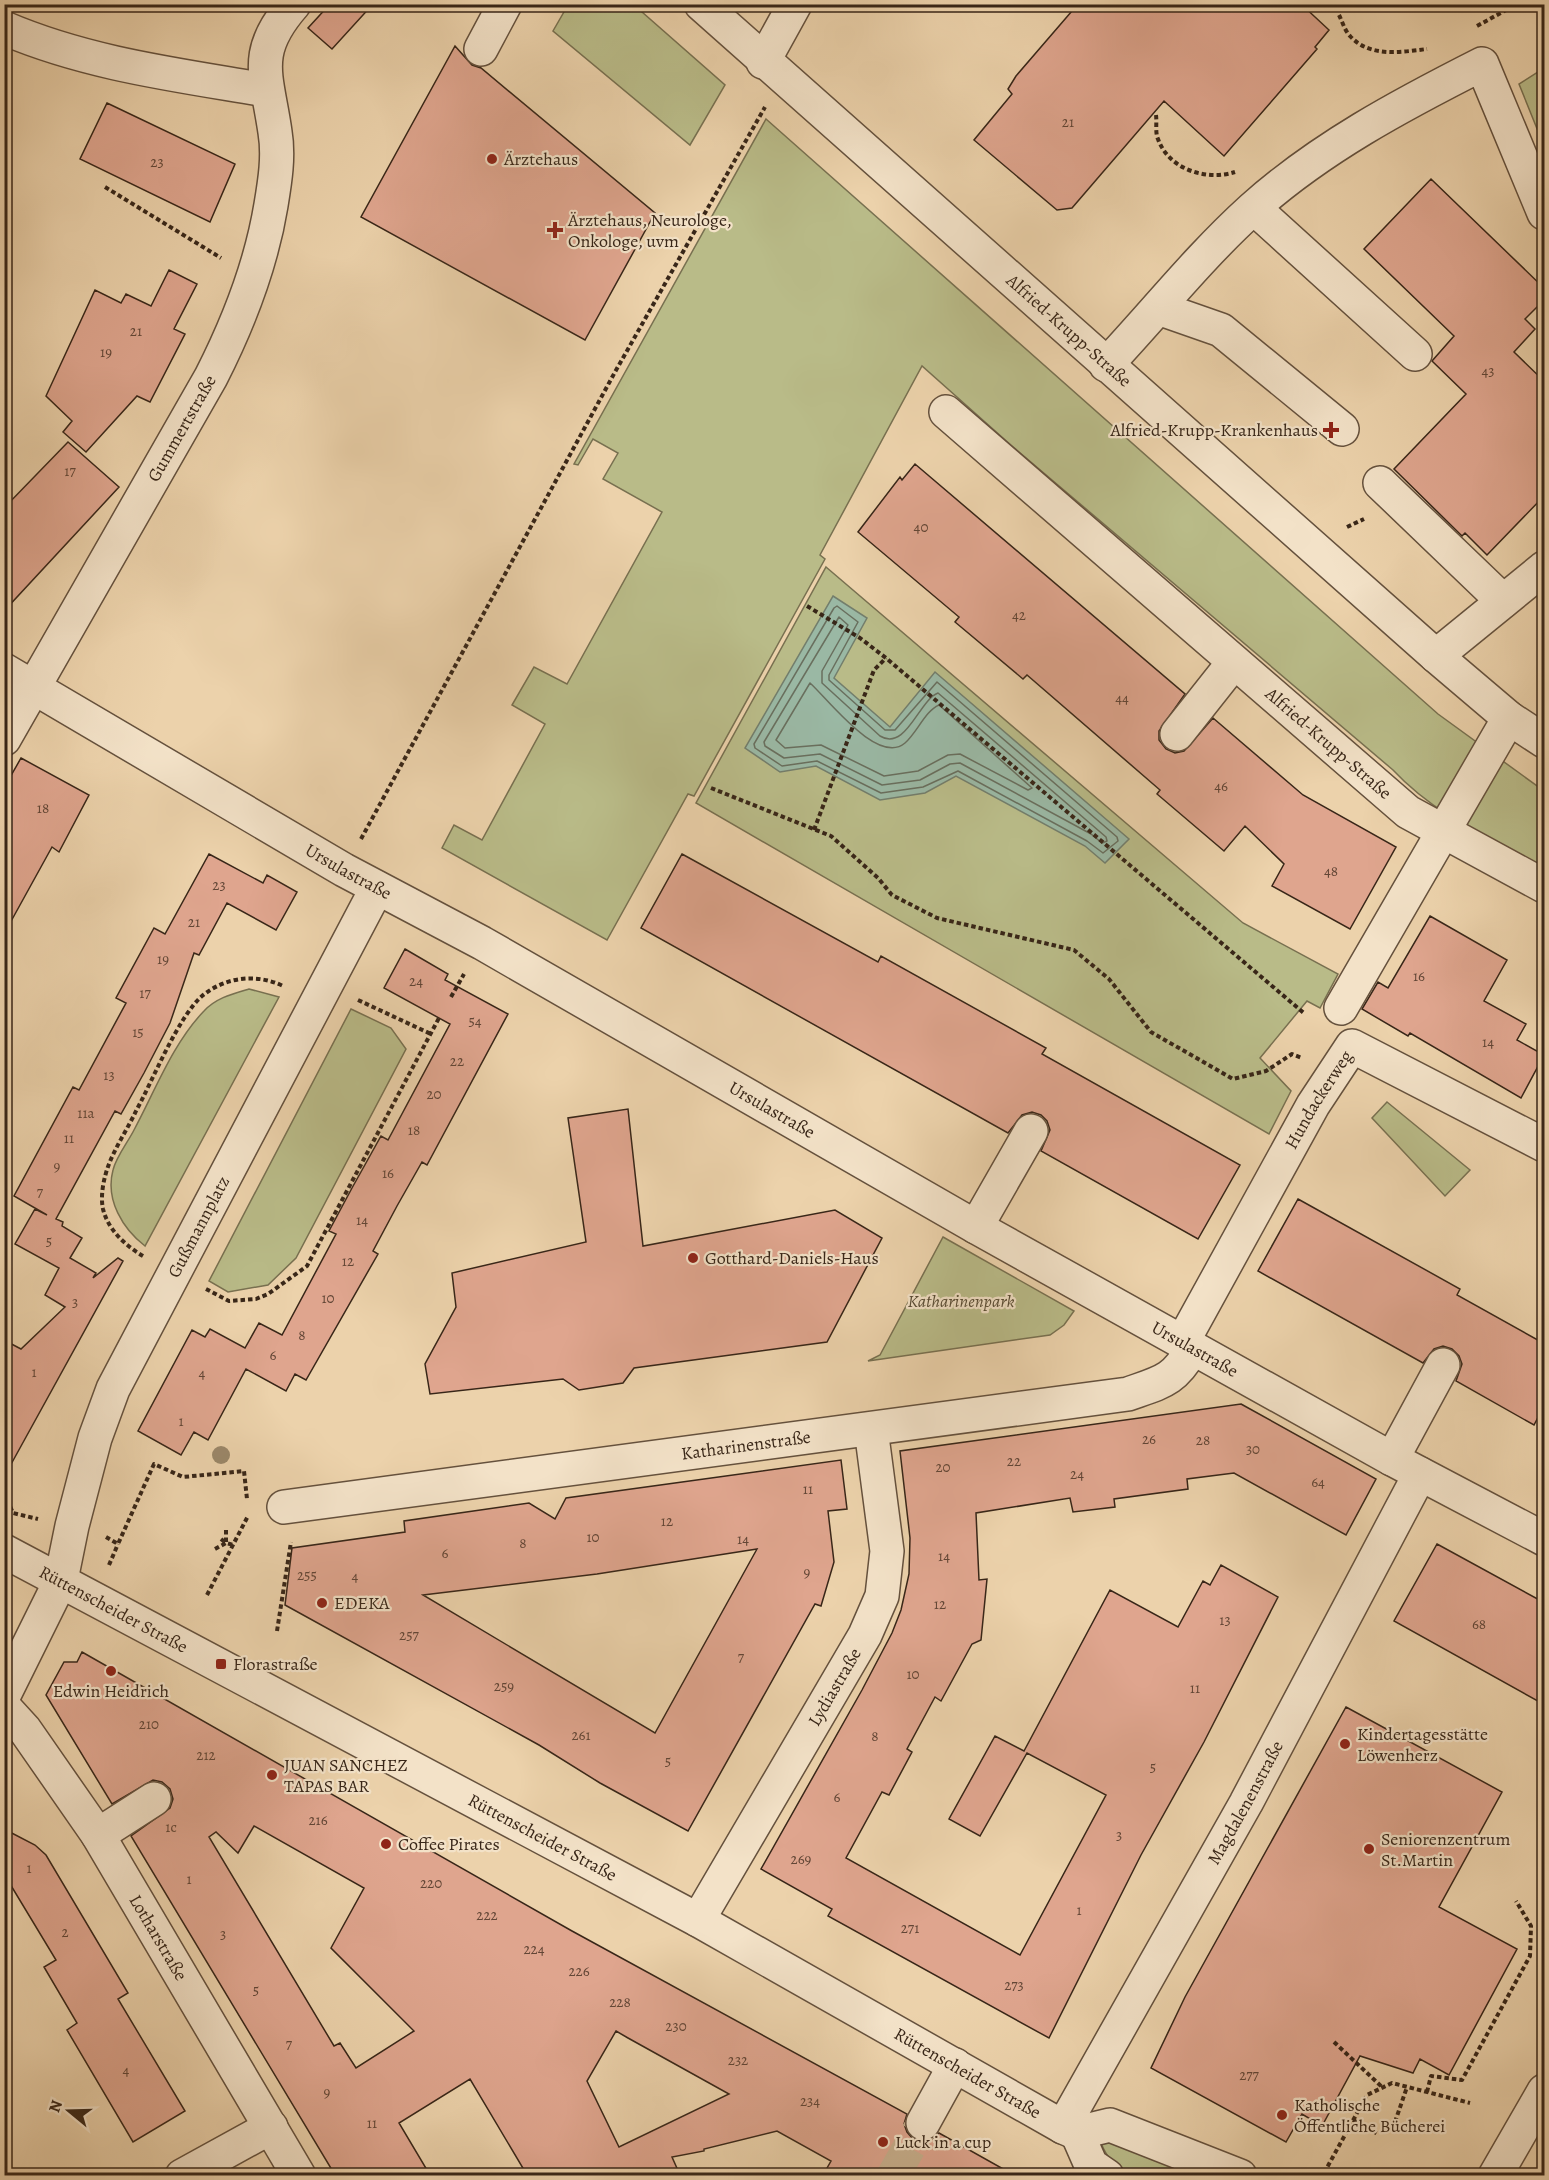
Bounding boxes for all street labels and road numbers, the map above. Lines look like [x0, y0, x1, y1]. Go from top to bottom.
street label: Alfried-Krupp-Straße [1001, 268, 1137, 392]
street label: Gummertstraße [142, 370, 222, 486]
street label: Alfried-Krupp-Straße [1260, 681, 1397, 805]
street label: Ursulastraße [301, 838, 396, 905]
street label: Hundackerweg [1279, 1046, 1358, 1153]
street label: Ursulastraße [724, 1075, 819, 1144]
street label: Gußmannplatz [162, 1172, 235, 1282]
street label: Ursulastraße [1147, 1315, 1242, 1383]
street label: Katharinenstraße [680, 1425, 812, 1466]
street label: Rüttenscheider Straße [35, 1560, 192, 1659]
street label: Lydiastraße [802, 1644, 867, 1731]
street label: Magdalenenstraße [1202, 1737, 1289, 1869]
street label: Rüttenscheider Straße [464, 1788, 621, 1887]
street label: Lotharstraße [124, 1890, 193, 1985]
street label: Rüttenscheider Straße [890, 2022, 1045, 2124]

